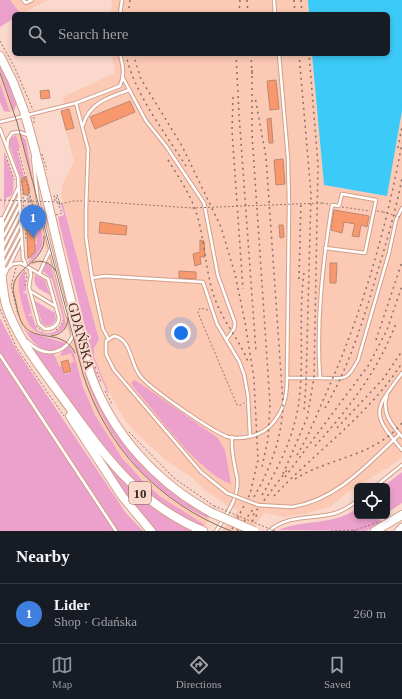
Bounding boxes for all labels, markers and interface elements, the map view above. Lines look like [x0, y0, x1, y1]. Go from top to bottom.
search box [12, 12, 390, 56]
icon: search [26, 23, 48, 45]
text: Search here [58, 26, 128, 42]
pin: 1 [20, 205, 46, 238]
street label: GDAŃSKA [65, 301, 98, 372]
your location [171, 323, 191, 343]
road number: 10 [129, 482, 151, 504]
map controls [354, 483, 390, 519]
button: locate [354, 483, 390, 519]
text: Nearby [16, 547, 70, 566]
text: Lider [54, 597, 90, 613]
text: 1 [26, 606, 32, 621]
text: 260 m [353, 606, 386, 621]
text: Shop · Gdańska [54, 614, 137, 629]
tab: Map [51, 654, 73, 690]
tab: Directions [176, 654, 221, 690]
tab: Saved [324, 654, 351, 690]

